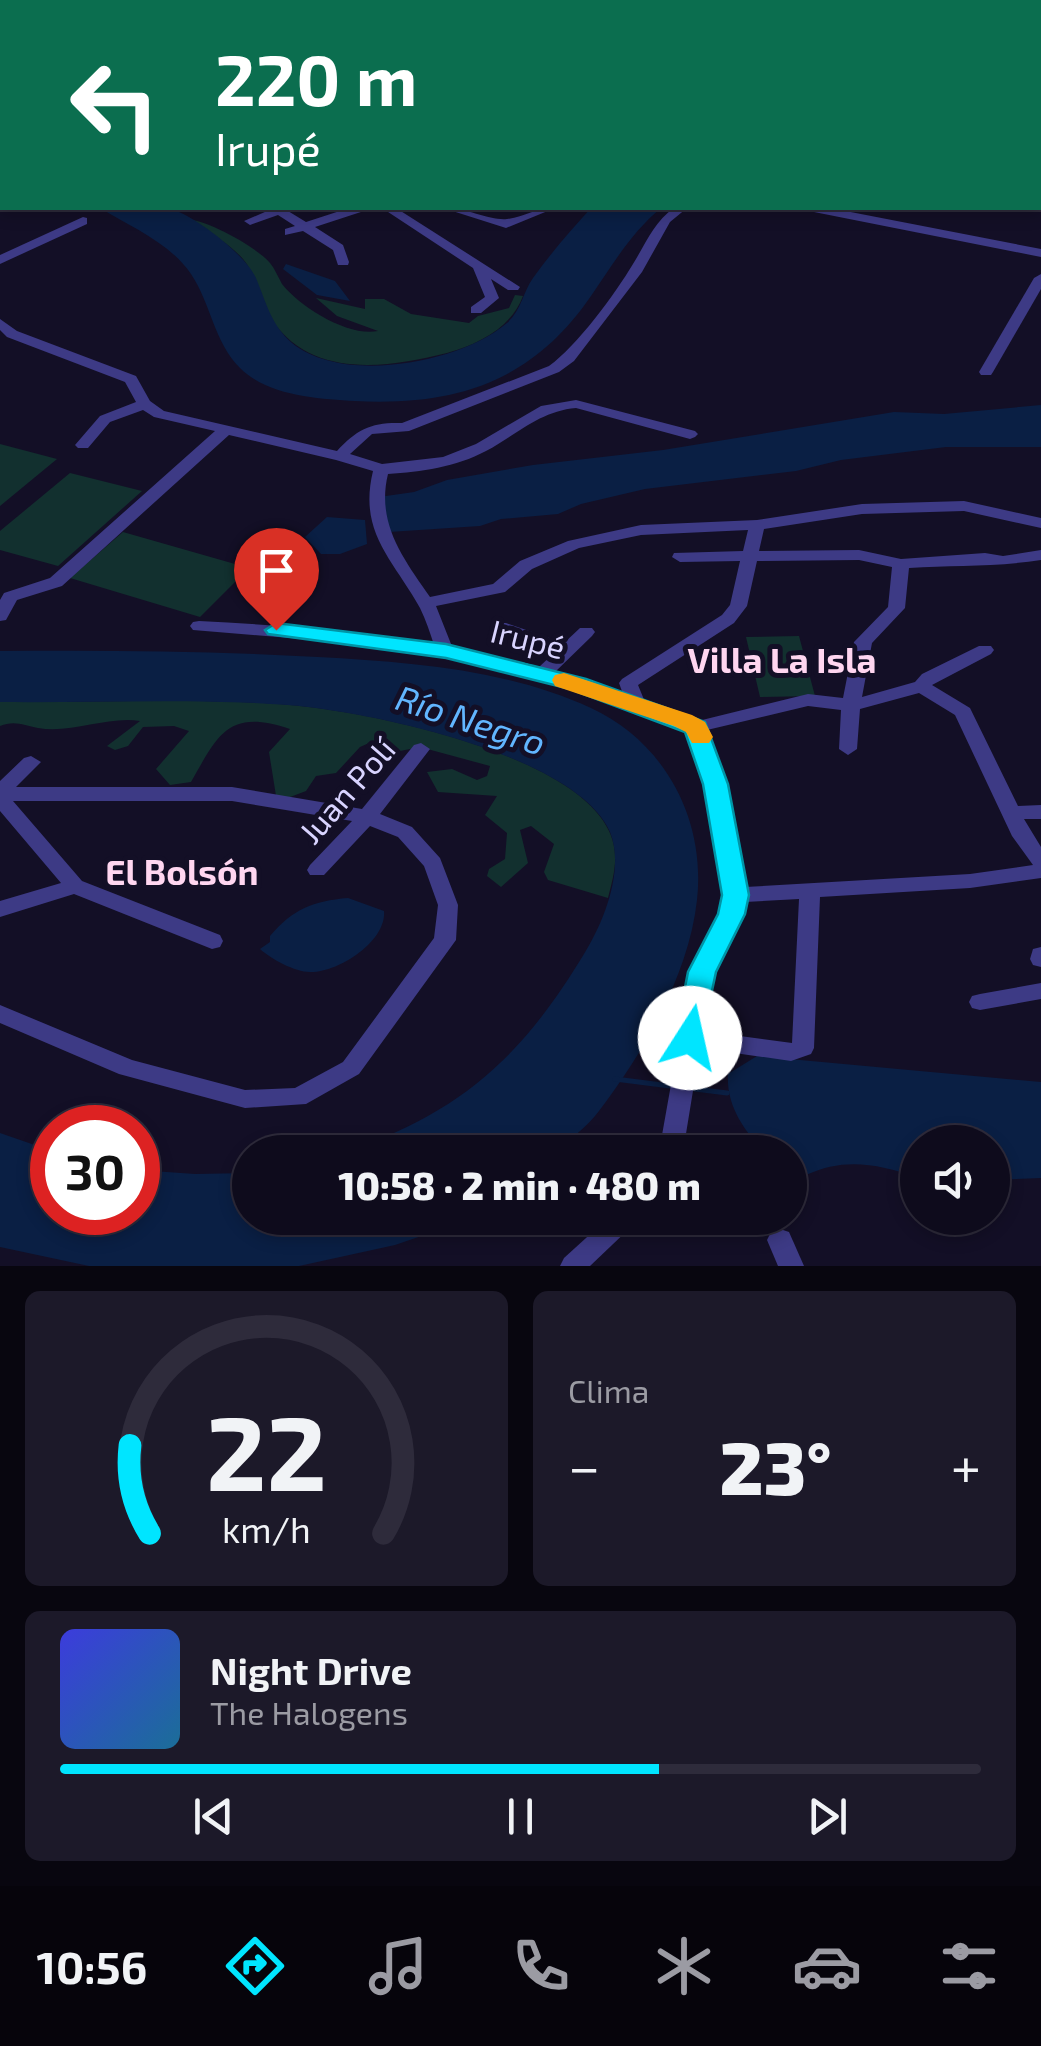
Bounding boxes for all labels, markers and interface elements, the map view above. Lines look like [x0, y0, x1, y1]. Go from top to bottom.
text: 220 m [215, 36, 417, 120]
icon: left [50, 40, 180, 170]
text: Irupé [215, 121, 321, 175]
pin [234, 528, 319, 631]
icon: arrive [249, 543, 304, 598]
street label: Irupé [487, 610, 569, 666]
district label: Villa La Isla [687, 638, 877, 680]
water label: Río Negro [391, 675, 551, 763]
street label: Juan Polí [290, 729, 403, 850]
district label: El Bolsón [105, 850, 259, 892]
position arrow [638, 986, 742, 1090]
speed limit sign: 30 [30, 1105, 160, 1235]
map controls [900, 1125, 1010, 1235]
button: sound [900, 1125, 1010, 1235]
text: 10:58 · 2 min · 480 m [338, 1162, 701, 1208]
text: Clima [568, 1371, 649, 1409]
text: 22 [206, 1387, 327, 1512]
text: 23° [719, 1420, 832, 1510]
text: − [568, 1432, 600, 1498]
text: + [951, 1432, 981, 1498]
text: km/h [222, 1507, 311, 1550]
text: Night Drive [210, 1647, 412, 1693]
text: The Halogens [210, 1693, 408, 1731]
icon: previous [186, 1789, 241, 1844]
icon: pause [493, 1789, 548, 1844]
icon: next [800, 1789, 855, 1844]
icon: directions [220, 1931, 290, 2001]
icon: music [363, 1931, 433, 2001]
icon: phone [506, 1931, 576, 2001]
icon: climate [649, 1931, 719, 2001]
icon: car [792, 1931, 862, 2001]
icon: filters [934, 1931, 1004, 2001]
text: 10:56 [36, 1939, 147, 1993]

